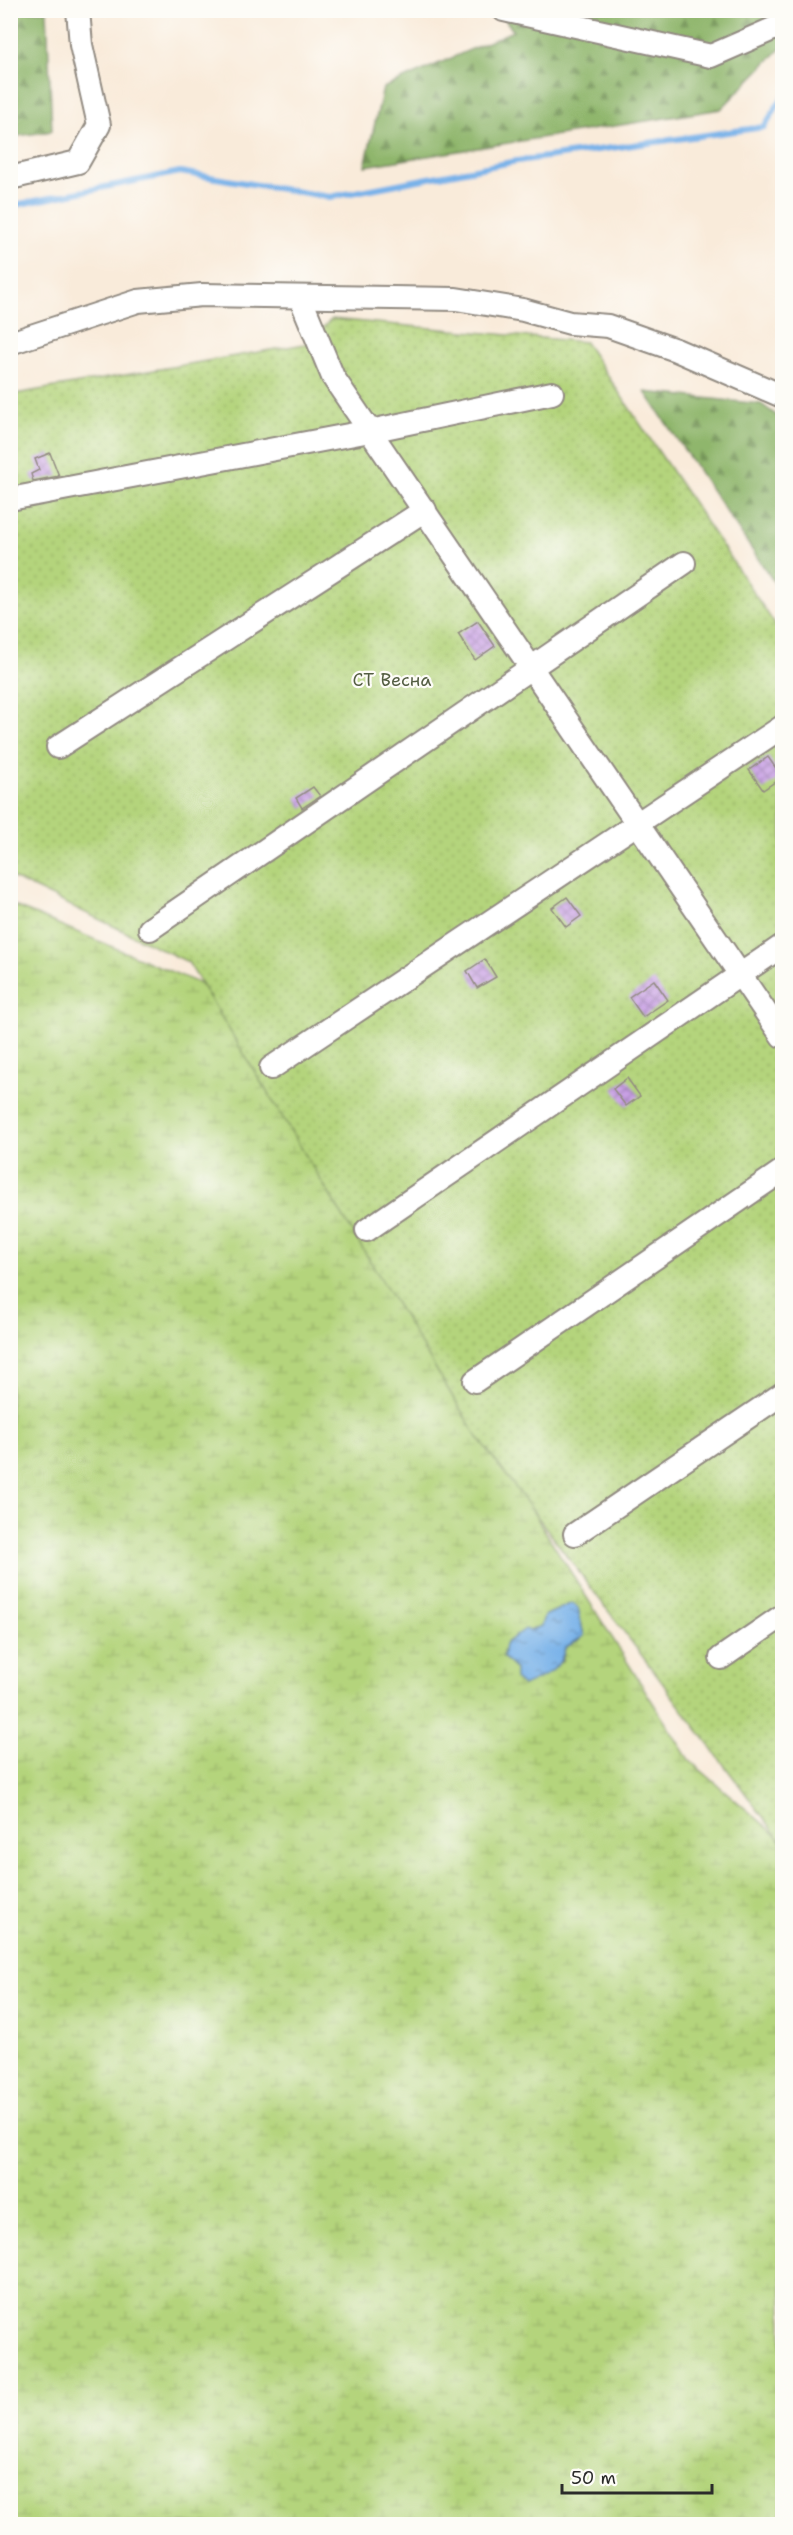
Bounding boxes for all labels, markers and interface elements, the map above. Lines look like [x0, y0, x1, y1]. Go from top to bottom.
park label: СТ Весна [353, 668, 431, 692]
scale bar [562, 2457, 712, 2495]
text: 50 m [571, 2466, 616, 2490]

